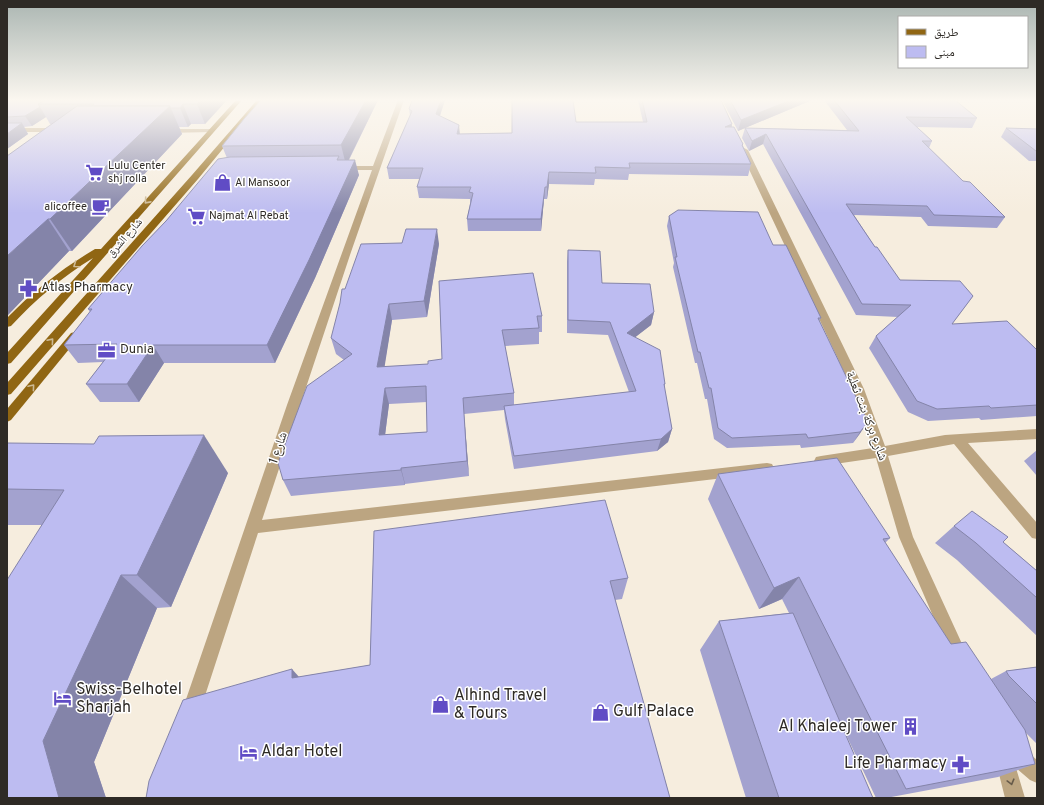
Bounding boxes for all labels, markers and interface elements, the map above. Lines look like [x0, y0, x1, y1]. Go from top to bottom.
legend [898, 16, 1028, 68]
text: طريق [934, 25, 959, 41]
text: مبنى [934, 45, 955, 61]
place label: Lulu Center shj rolla [108, 159, 166, 186]
supermarket icon: Lulu Center shj rolla [85, 162, 105, 182]
shop icon: Al Mansoor [212, 173, 232, 193]
place label: Al Mansoor [235, 176, 291, 190]
one-way arrow [145, 196, 152, 204]
cafe icon: alicoffee [90, 197, 110, 217]
place label: alicoffee [44, 200, 87, 214]
supermarket icon: Najmat Al Rebat [186, 206, 206, 226]
place label: Najmat Al Rebat [209, 209, 289, 223]
street label: شارع الشرق [104, 216, 146, 260]
one-way arrow [73, 260, 80, 268]
pharmacy icon: Atlas Pharmacy [18, 278, 38, 298]
place label: Atlas Pharmacy [41, 280, 133, 296]
one-way arrow [47, 338, 54, 346]
office icon: Dunia [97, 340, 117, 360]
place label: Dunia [120, 342, 154, 358]
street label: شارع بركة بنت ثعلبة [842, 369, 890, 463]
one-way arrow [27, 385, 34, 392]
street label: شارع 1 [266, 430, 292, 466]
place label: Swiss-Belhotel Sharjah [76, 680, 182, 718]
place label: Alhind Travel & Tours [454, 686, 547, 724]
hotel icon: Swiss-Belhotel Sharjah [53, 689, 73, 709]
shop icon: Alhind Travel & Tours [431, 695, 451, 715]
shop icon: Gulf Palace [590, 702, 610, 722]
place label: Gulf Palace [613, 702, 694, 722]
place label: Al Khaleej Tower [778, 717, 897, 737]
building icon: Al Khaleej Tower [900, 717, 920, 737]
hotel icon: Aldar Hotel [238, 742, 258, 762]
place label: Aldar Hotel [261, 742, 342, 762]
place label: Life Pharmacy [844, 754, 947, 774]
pharmacy icon: Life Pharmacy [950, 754, 970, 774]
one-way arrow [1007, 779, 1015, 785]

